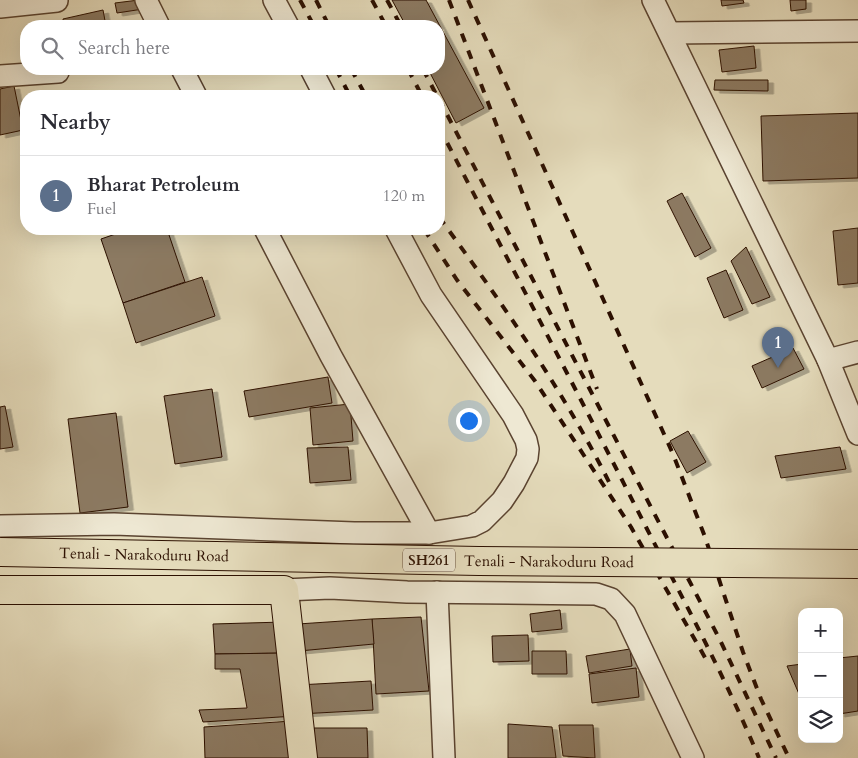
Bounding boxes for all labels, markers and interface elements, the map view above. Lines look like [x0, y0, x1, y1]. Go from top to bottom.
search box [20, 20, 445, 75]
icon: search [38, 34, 66, 62]
text: Search here [78, 35, 170, 61]
text: Nearby [40, 108, 111, 137]
text: Bharat Petroleum [87, 172, 240, 198]
text: 1 [52, 185, 60, 207]
text: 120 m [383, 185, 425, 207]
text: Fuel [87, 198, 116, 220]
pin: 1 [762, 327, 794, 368]
your location [456, 408, 482, 434]
street label: Tenali - Narakoduru Road [59, 543, 229, 566]
road number: SH261 [403, 548, 455, 572]
street label: Tenali - Narakoduru Road [464, 551, 634, 572]
map controls [798, 608, 843, 743]
button: + [798, 608, 843, 653]
button: − [798, 653, 843, 698]
button: layers [798, 698, 843, 743]

